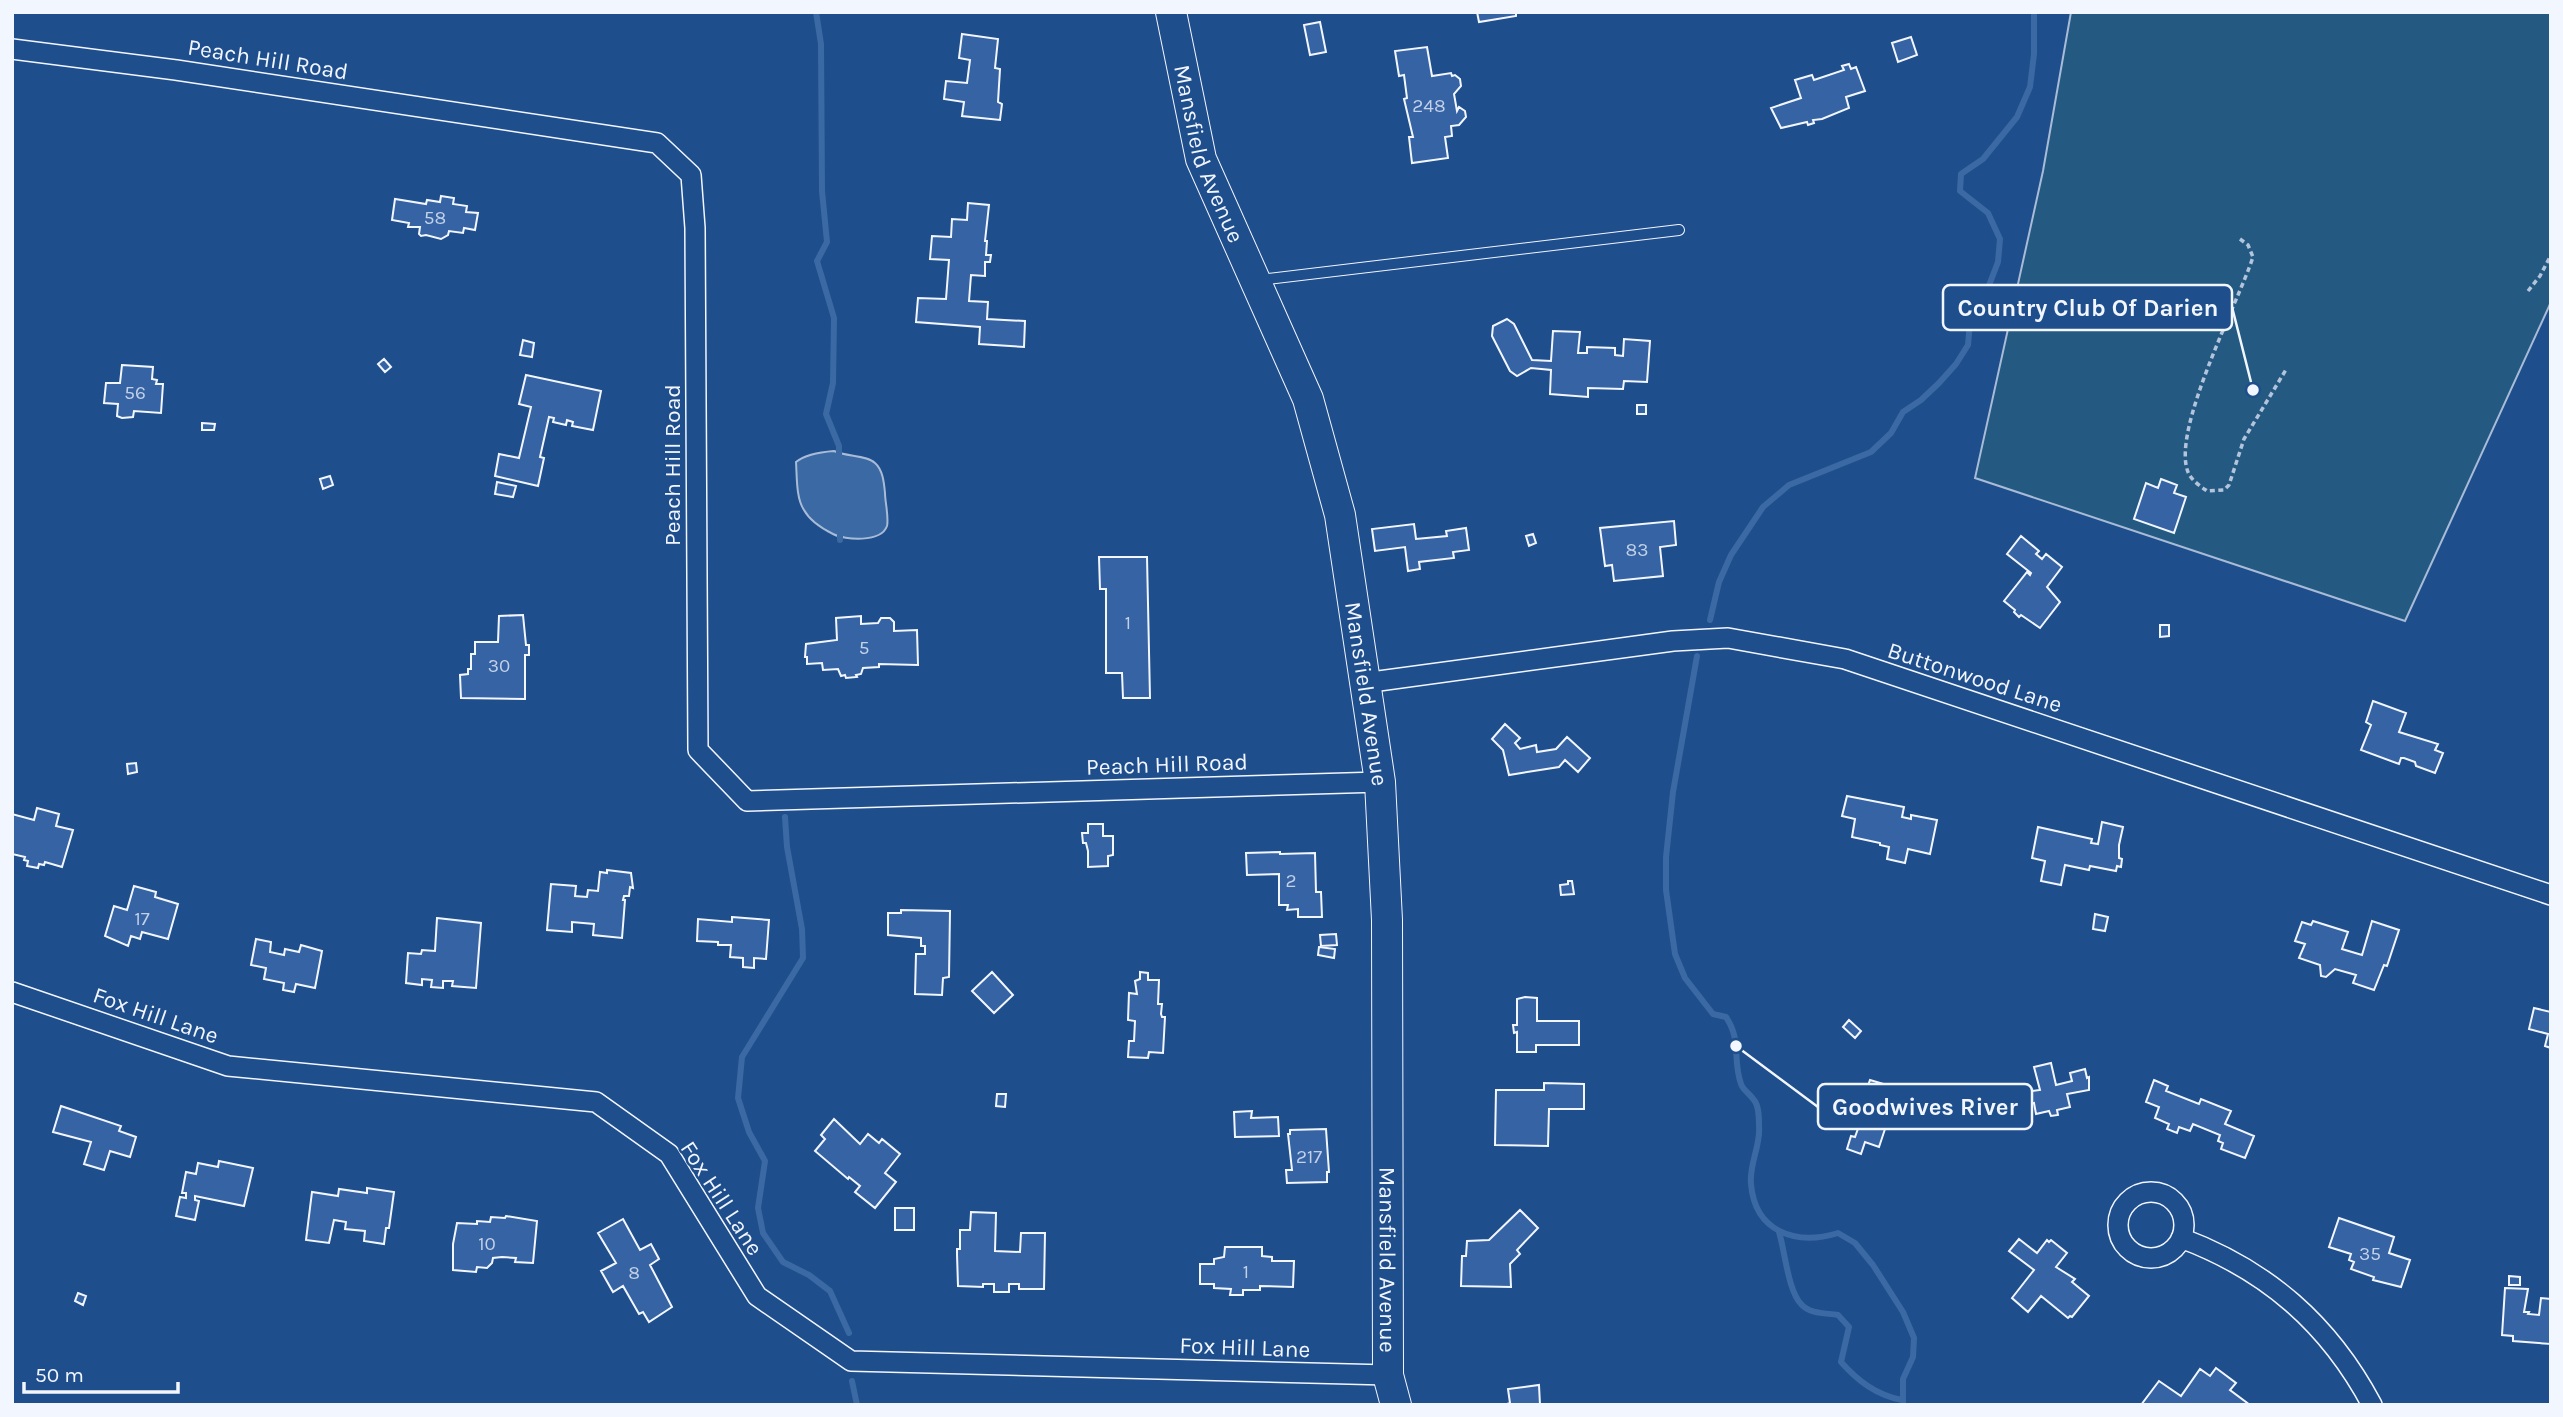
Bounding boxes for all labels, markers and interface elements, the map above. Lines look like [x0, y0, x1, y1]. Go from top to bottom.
street label: Peach Hill Road [186, 33, 350, 85]
street label: Mansfield Avenue [1168, 62, 1250, 247]
house number: 248 [1412, 95, 1446, 117]
house number: 58 [424, 207, 446, 229]
callout: Country Club Of Darien [1943, 285, 2232, 330]
text: Country Club Of Darien [1958, 294, 2218, 322]
house number: 56 [124, 382, 146, 404]
street label: Peach Hill Road [659, 384, 686, 546]
house number: 83 [1626, 539, 1648, 561]
street label: Mansfield Avenue [1339, 600, 1393, 788]
house number: 1 [1125, 612, 1131, 634]
house number: 5 [859, 637, 869, 659]
street label: Buttonwood Lane [1884, 637, 2066, 718]
house number: 30 [488, 655, 510, 677]
street label: Peach Hill Road [1086, 748, 1248, 781]
house number: 2 [1285, 870, 1297, 892]
house number: 17 [134, 908, 150, 930]
street label: Fox Hill Lane [90, 981, 222, 1050]
callout: Goodwives River [1818, 1084, 2032, 1129]
text: Goodwives River [1832, 1093, 2019, 1121]
street label: Fox Hill Lane [675, 1136, 769, 1261]
house number: 217 [1296, 1146, 1322, 1168]
street label: Mansfield Avenue [1374, 1167, 1401, 1353]
house number: 10 [478, 1233, 496, 1255]
house number: 35 [2359, 1243, 2381, 1265]
house number: 1 [1243, 1261, 1249, 1283]
house number: 8 [628, 1262, 640, 1284]
street label: Fox Hill Lane [1179, 1332, 1311, 1363]
scale bar [24, 1350, 178, 1394]
text: 50 m [35, 1363, 84, 1387]

